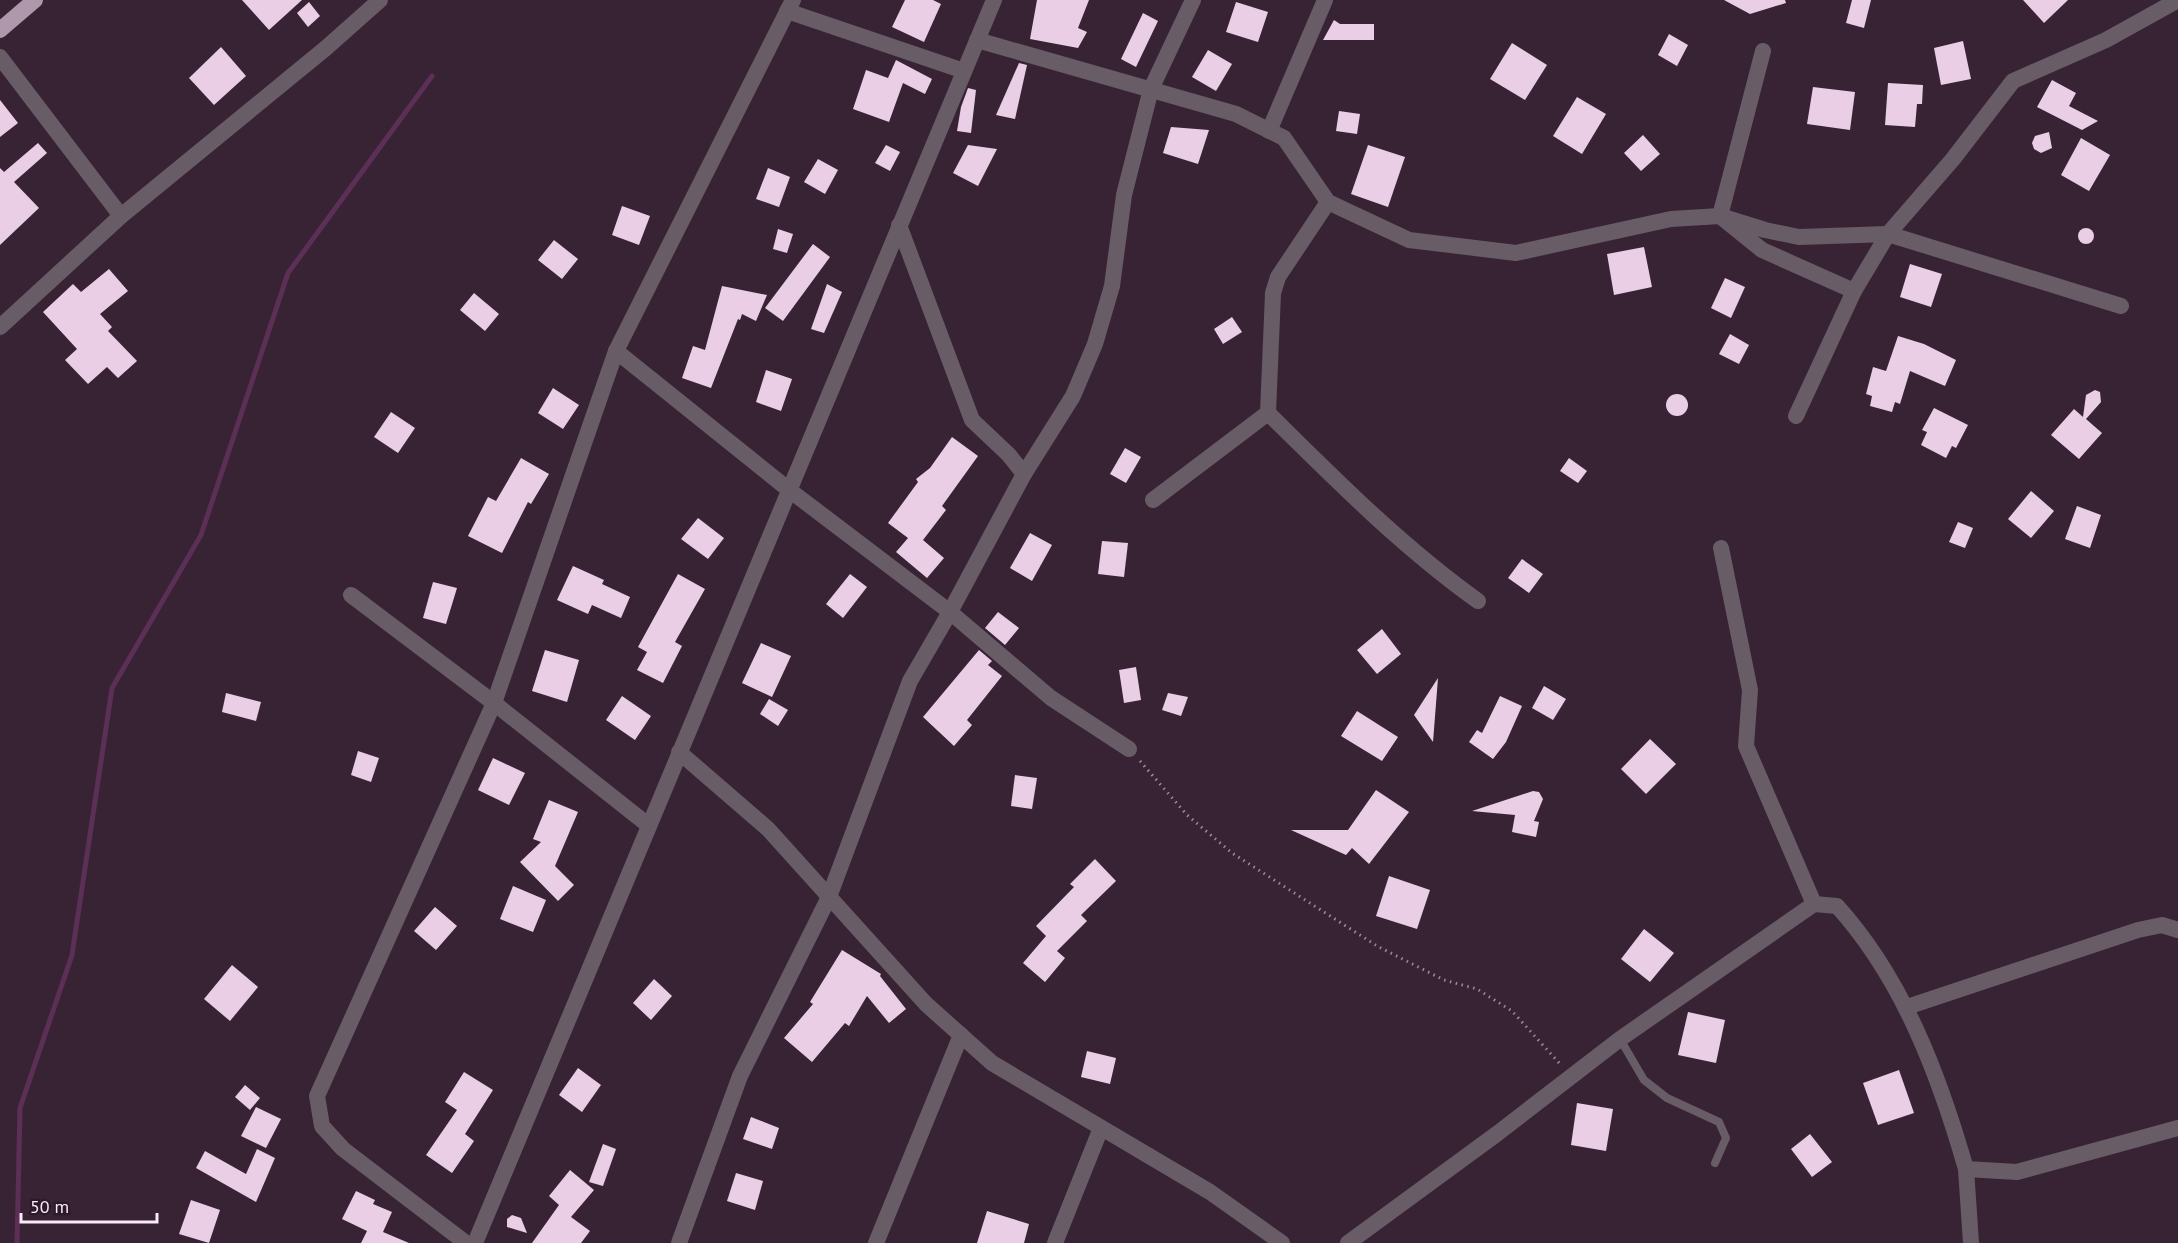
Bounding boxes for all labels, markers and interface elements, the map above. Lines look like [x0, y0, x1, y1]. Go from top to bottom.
scale bar [21, 1186, 158, 1224]
text: 50 m [30, 1195, 69, 1218]

